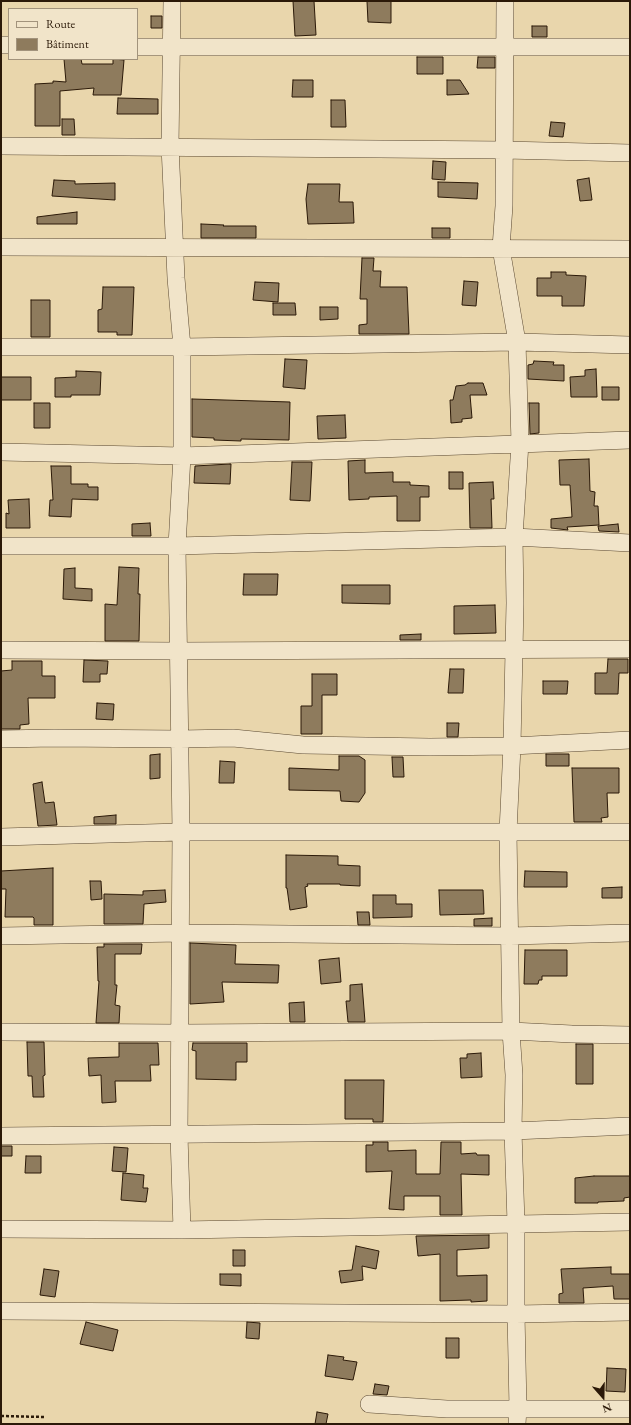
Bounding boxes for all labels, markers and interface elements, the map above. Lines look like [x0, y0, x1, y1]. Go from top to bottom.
legend [8, 8, 138, 60]
text: Route [46, 16, 75, 32]
text: Bâtiment [46, 36, 89, 52]
north arrow [583, 1377, 623, 1417]
text: N [601, 1400, 614, 1416]

